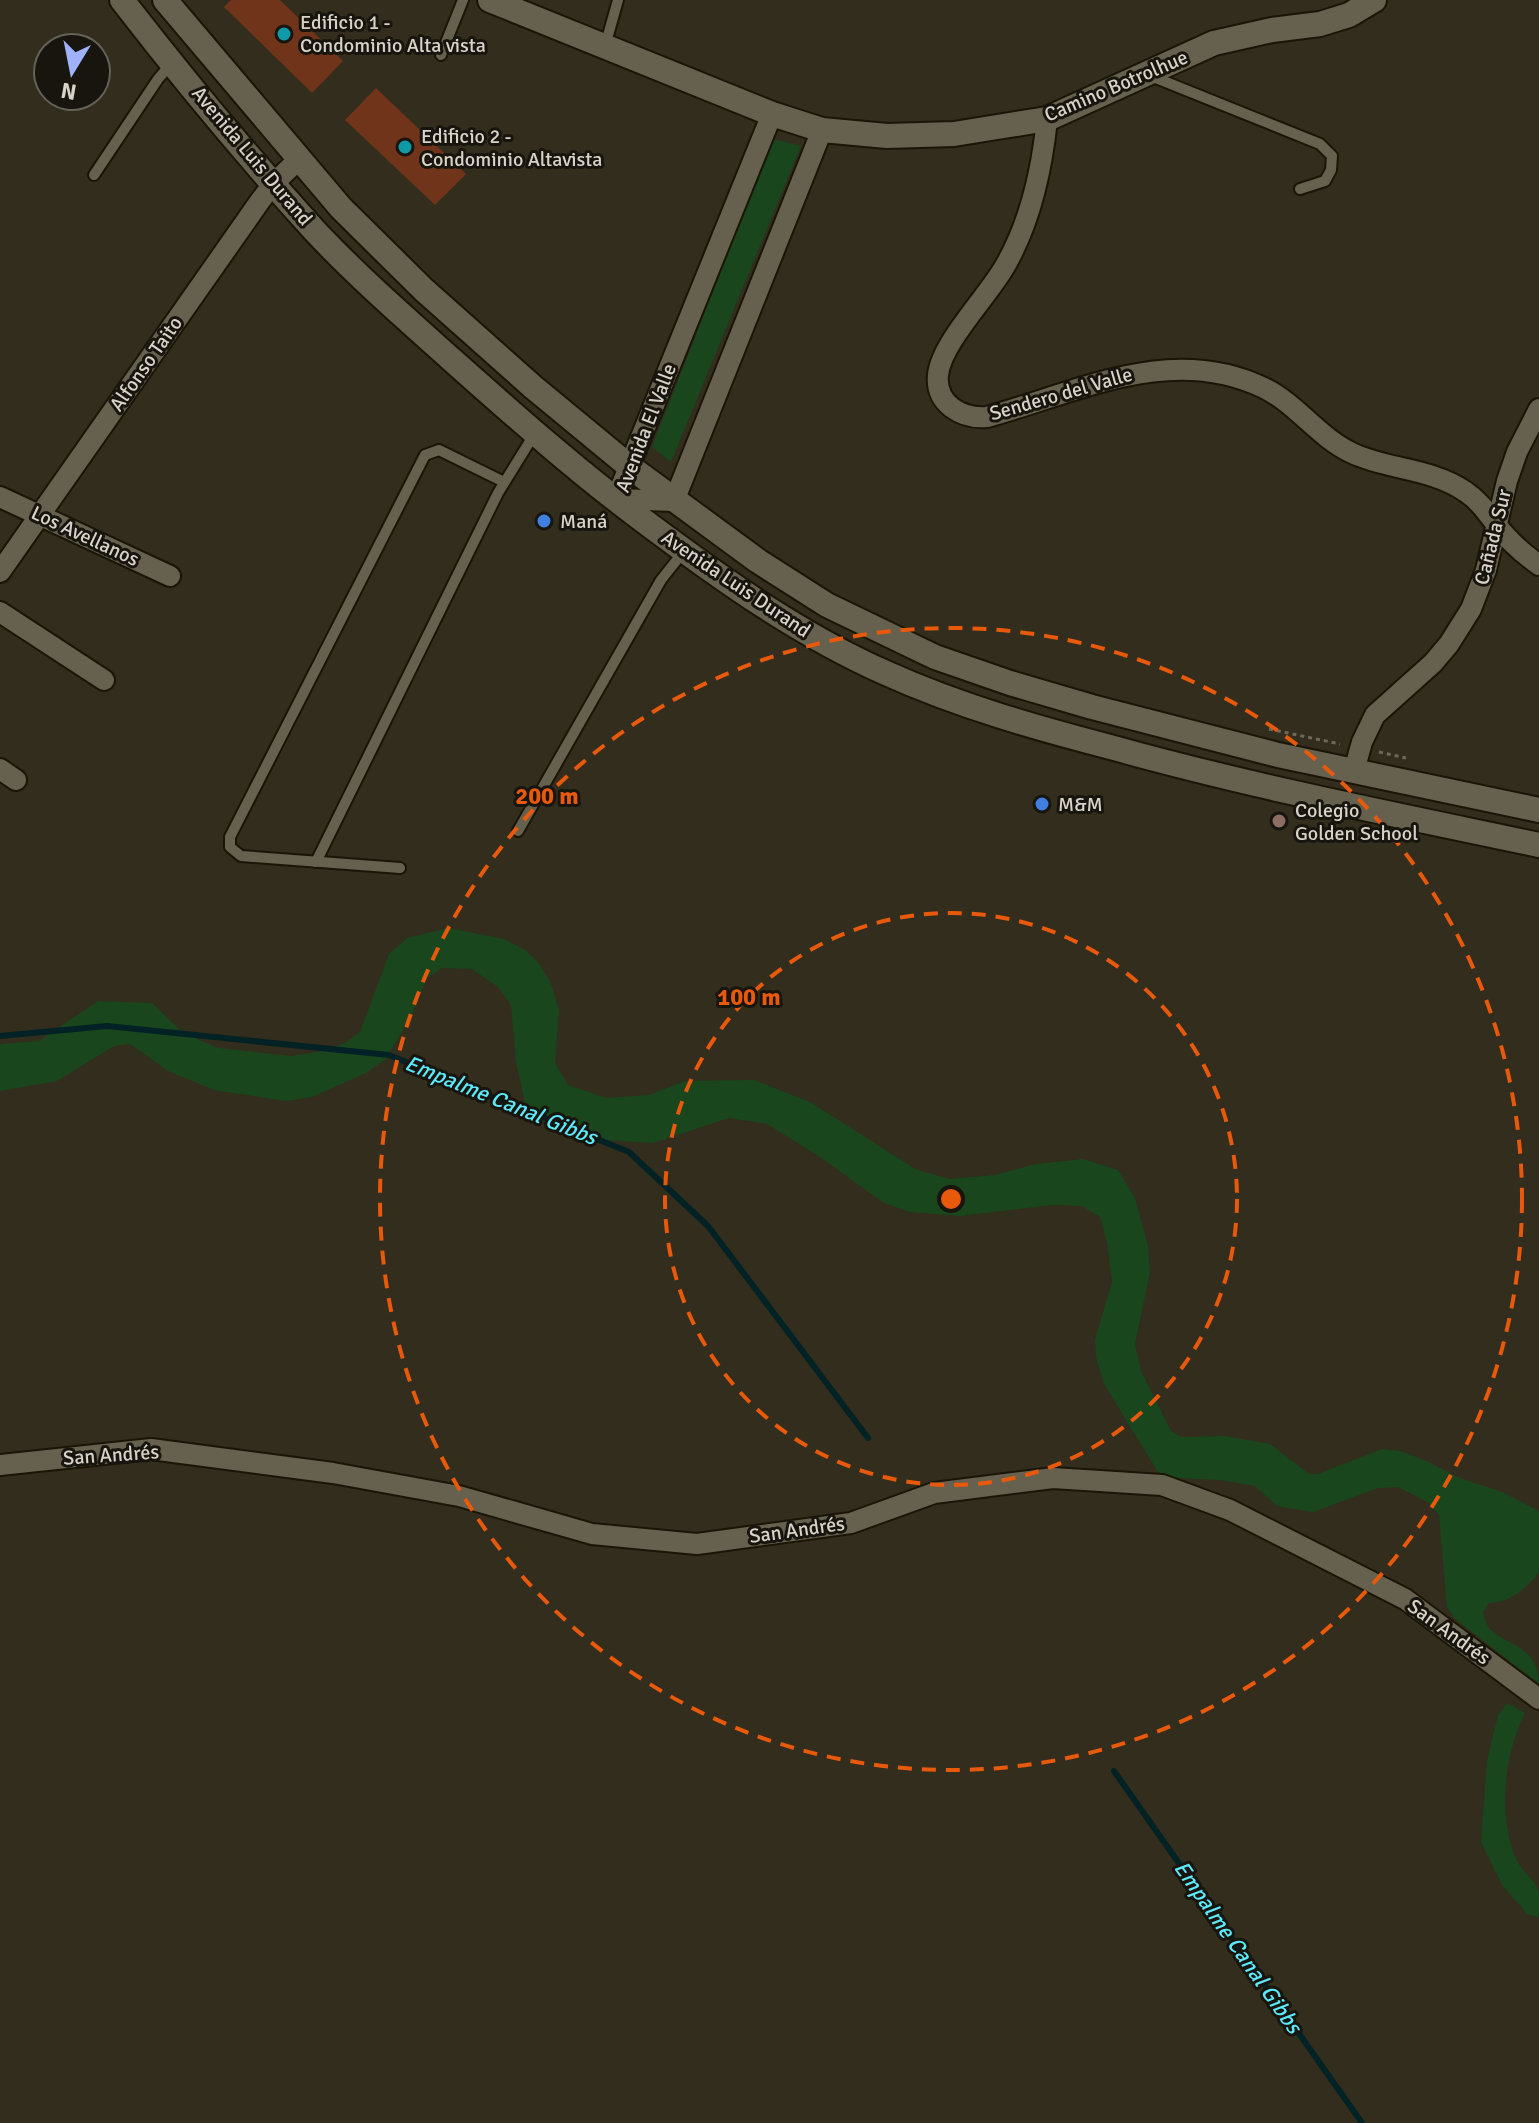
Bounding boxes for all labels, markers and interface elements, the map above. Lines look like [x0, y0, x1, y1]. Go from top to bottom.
place label: Edificio 1 - Condominio Alta vista [300, 10, 486, 58]
marker: Edificio 1 - Condominio Alta vista [275, 25, 293, 43]
north arrow [32, 32, 112, 112]
street label: Camino Botrolhue [1040, 45, 1192, 127]
text: N [59, 77, 78, 106]
street label: Avenida Luis Durand [186, 81, 318, 231]
place label: Edificio 2 - Condominio Altavista [421, 124, 602, 172]
marker: Edificio 2 - Condominio Altavista [396, 138, 414, 156]
street label: Alfonso Taito [104, 312, 188, 416]
street label: Avenida El Valle [610, 360, 682, 496]
street label: Sendero del Valle [987, 362, 1135, 426]
street label: Cañada Sur [1469, 486, 1517, 587]
street label: Los Avellanos [27, 500, 143, 572]
place label: Maná [560, 509, 607, 534]
marker: Maná [535, 512, 553, 530]
street label: Avenida Luis Durand [657, 525, 815, 643]
text: 200 m [515, 781, 579, 811]
place label: M&M [1058, 792, 1103, 817]
marker: M&M [1033, 795, 1051, 813]
place label: Colegio Golden School [1295, 798, 1418, 846]
marker: Colegio Golden School [1270, 812, 1288, 830]
text: 100 m [717, 982, 781, 1012]
water label: Empalme Canal Gibbs [401, 1049, 603, 1152]
centre of rings [937, 1185, 965, 1213]
street label: San Andrés [62, 1439, 160, 1471]
street label: San Andrés [748, 1511, 847, 1549]
street label: San Andrés [1403, 1594, 1495, 1670]
water label: Empalme Canal Gibbs [1168, 1856, 1309, 2040]

